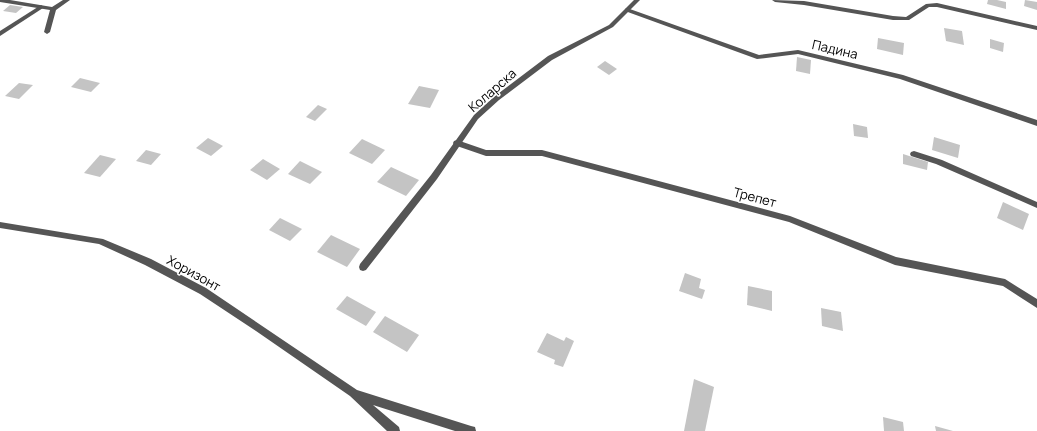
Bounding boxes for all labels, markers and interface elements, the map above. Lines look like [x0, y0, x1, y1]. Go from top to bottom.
street label: Падина [810, 35, 860, 63]
street label: Коларска [464, 64, 520, 116]
street label: Трепет [731, 183, 779, 211]
street label: Хоризонт [164, 251, 224, 295]

